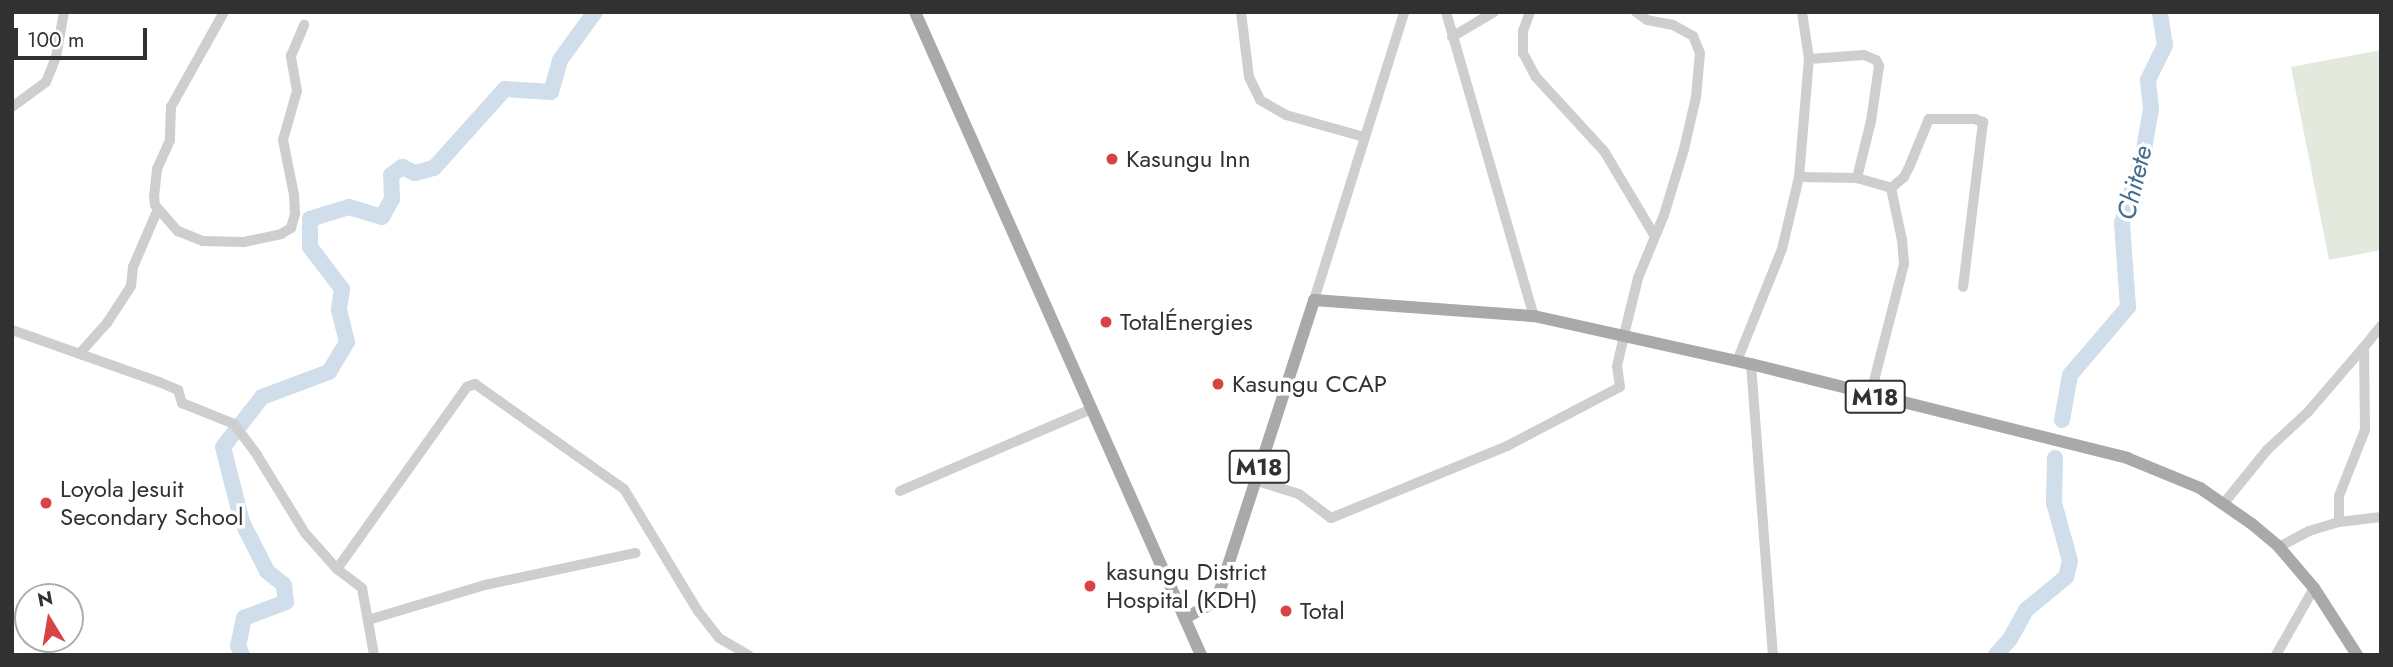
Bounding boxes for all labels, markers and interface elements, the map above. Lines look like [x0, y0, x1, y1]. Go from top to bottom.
scale bar [18, 14, 150, 58]
text: 100 m [27, 25, 84, 55]
water label: Chitete [2111, 143, 2159, 223]
place label: Kasungu Inn [1126, 145, 1251, 173]
marker: Kasungu Inn [1104, 151, 1120, 167]
place label: TotalÉnergies [1120, 308, 1253, 336]
marker: TotalÉnergies [1098, 314, 1114, 330]
place label: Kasungu CCAP [1232, 370, 1387, 398]
marker: Kasungu CCAP [1210, 376, 1226, 392]
road number: M18 [1843, 378, 1906, 416]
road number: M18 [1228, 447, 1290, 486]
place label: Loyola Jesuit Secondary School [60, 475, 244, 531]
marker: Loyola Jesuit Secondary School [38, 495, 54, 511]
place label: kasungu District Hospital (KDH) [1106, 558, 1266, 614]
marker: kasungu District Hospital (KDH) [1080, 576, 1100, 596]
north arrow [14, 583, 84, 653]
text: N [35, 584, 55, 614]
place label: Total [1300, 597, 1345, 625]
marker: Total [1278, 603, 1294, 619]

